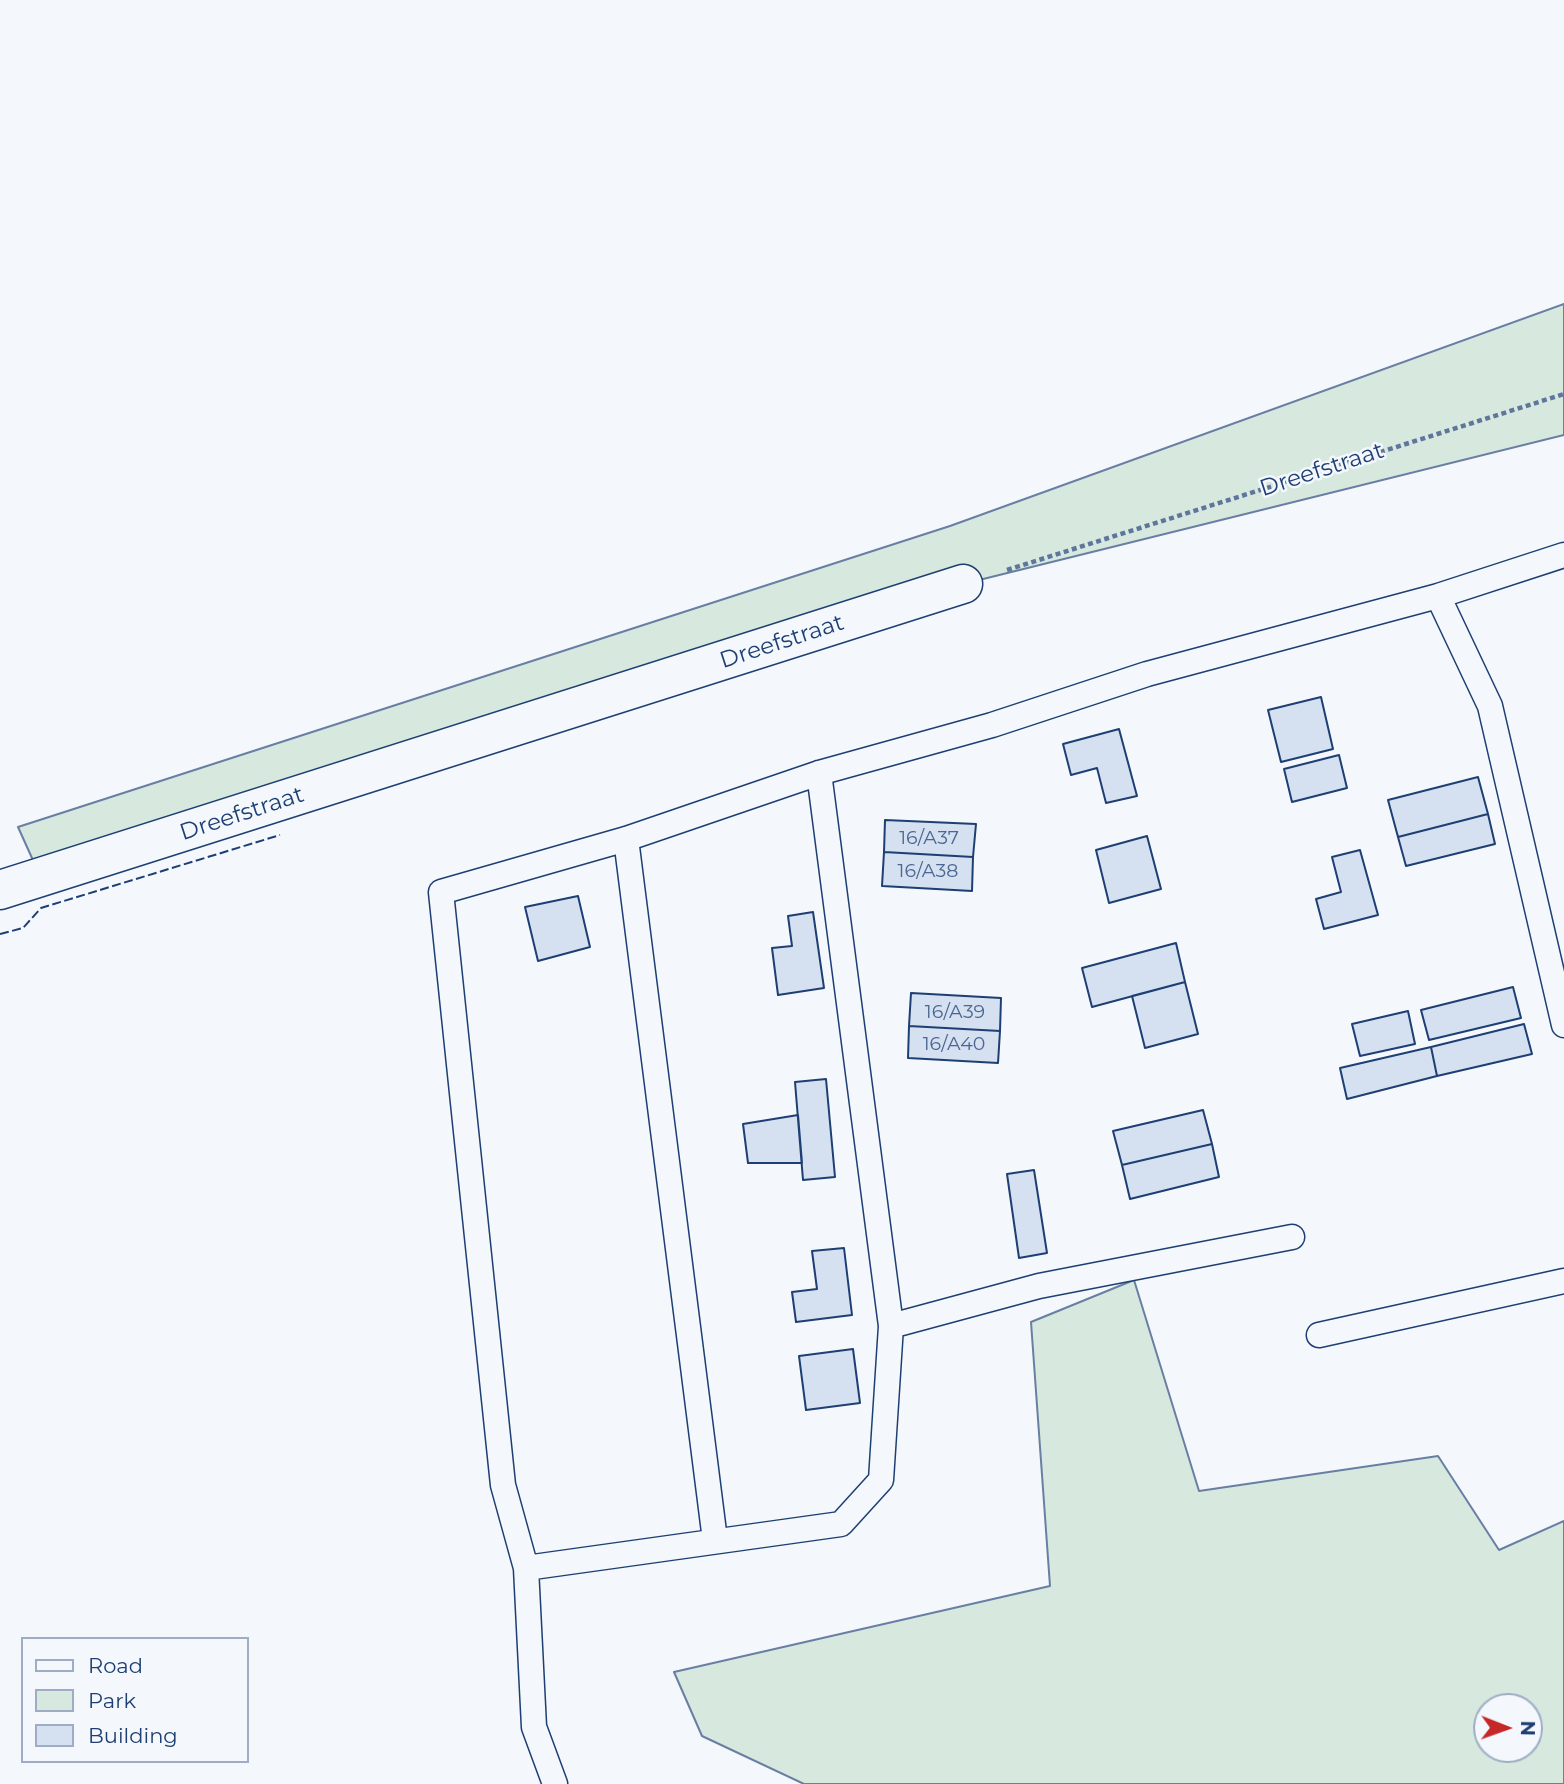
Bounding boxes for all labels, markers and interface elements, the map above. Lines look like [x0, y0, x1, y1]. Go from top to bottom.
street label: Dreefstraat [1256, 437, 1388, 503]
street label: Dreefstraat [716, 609, 848, 675]
street label: Dreefstraat [176, 781, 308, 847]
house number: 16/A37 [899, 827, 959, 849]
house number: 16/A38 [898, 860, 958, 882]
house number: 16/A39 [925, 1001, 985, 1023]
house number: 16/A40 [923, 1033, 985, 1055]
legend [21, 1637, 248, 1763]
text: Road [88, 1653, 143, 1678]
text: Park [88, 1688, 136, 1713]
north arrow [1473, 1693, 1543, 1763]
text: N [1516, 1720, 1539, 1736]
text: Building [88, 1723, 178, 1748]

